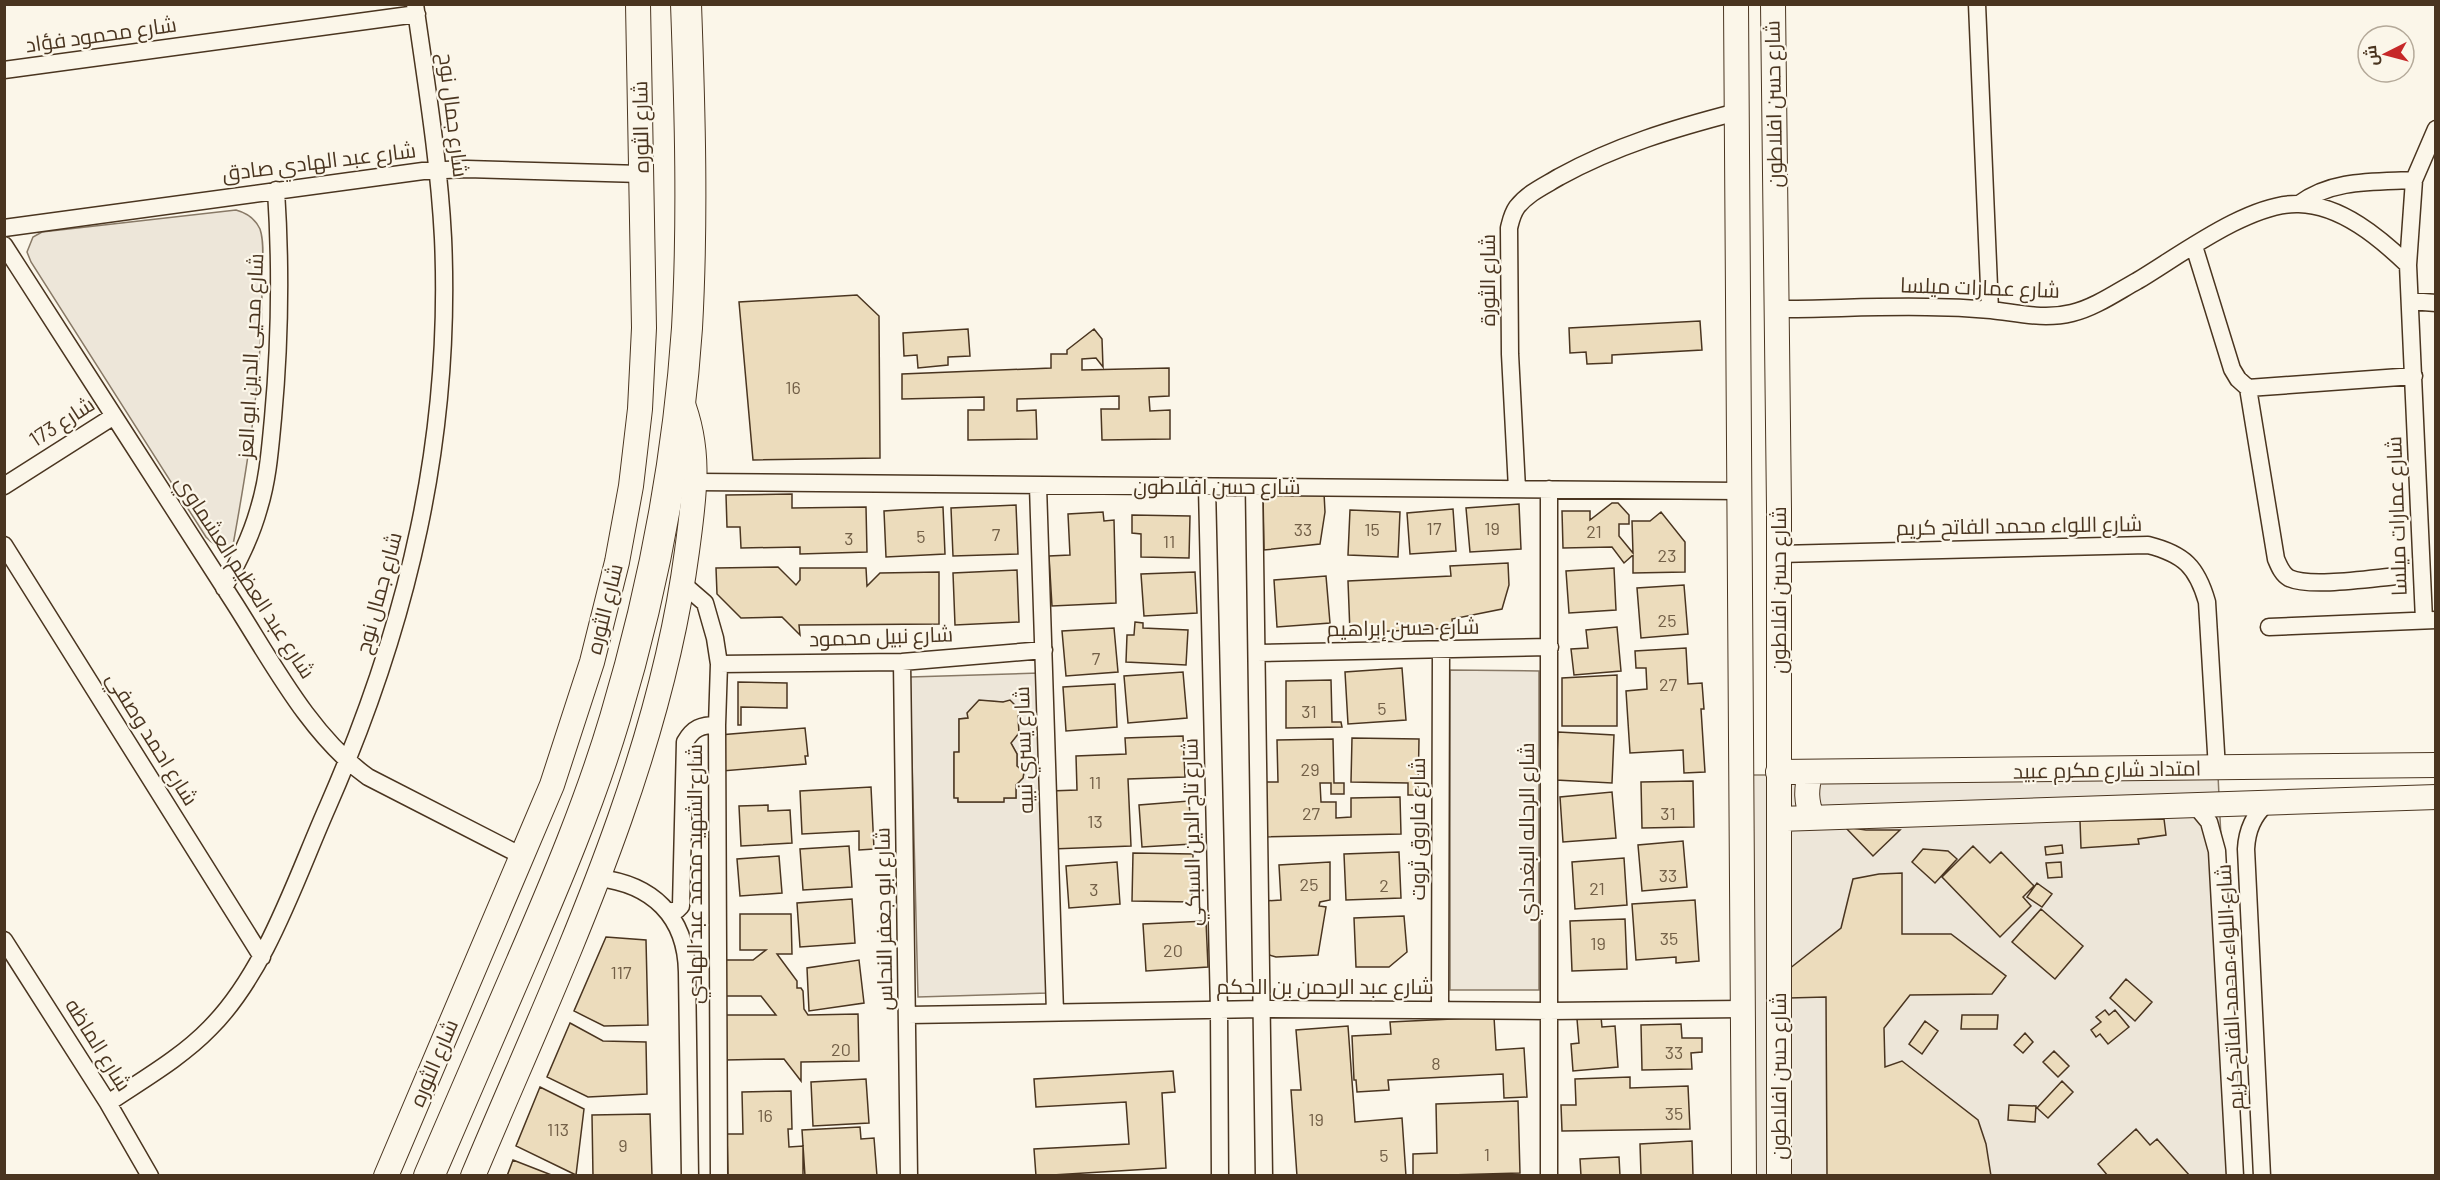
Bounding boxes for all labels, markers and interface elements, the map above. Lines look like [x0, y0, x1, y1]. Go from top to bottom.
street label: شارع محمود فؤاد [24, 11, 178, 59]
street label: شارع حسن افلاطون [1759, 20, 1789, 188]
north arrow [2356, 24, 2416, 84]
text: ش [2360, 44, 2382, 67]
street label: شارع جمال نوح [431, 51, 475, 179]
street label: شارع الثوره [626, 81, 656, 173]
street label: شارع عبد الهادي صادق [220, 136, 418, 190]
street label: شارع الثورة [1474, 234, 1502, 326]
street label: شارع محيى الدين ابو العز [232, 253, 270, 460]
street label: شارع عمارات ميلسا [1900, 271, 2060, 305]
house number: 16 [785, 376, 801, 398]
street label: شارع 173 [24, 390, 100, 454]
street label: شارع عمارات ميلسا [2380, 436, 2414, 596]
street label: شارع عبد العظيم العشماوي [167, 470, 321, 685]
street label: شارع حسن افلاطون [1133, 473, 1301, 501]
street label: شارع حسن افلاطون [1765, 506, 1793, 674]
street label: شارع اللواء محمد الفاتح كريم [1896, 510, 2142, 542]
house number: 17 [1427, 517, 1442, 539]
house number: 19 [1484, 517, 1500, 539]
house number: 33 [1294, 518, 1312, 540]
house number: 15 [1364, 518, 1380, 540]
house number: 21 [1586, 520, 1602, 542]
house number: 7 [992, 523, 1001, 545]
house number: 5 [916, 525, 926, 547]
house number: 3 [844, 527, 854, 549]
street label: شارع جمال نوح [349, 529, 409, 657]
house number: 11 [1163, 530, 1175, 552]
house number: 23 [1658, 544, 1676, 566]
street label: شارع الثوره [580, 561, 630, 657]
house number: 25 [1658, 609, 1676, 631]
street label: شارع حسن إبراهيم [1326, 613, 1480, 643]
street label: شارع نبيل محمود [808, 620, 954, 654]
house number: 7 [1092, 647, 1101, 669]
street label: شارع احمد وصفي [98, 667, 204, 812]
house number: 27 [1659, 673, 1678, 695]
street label: شارع يسري نبيه [1008, 686, 1042, 814]
house number: 5 [1377, 697, 1387, 719]
house number: 31 [1301, 700, 1317, 722]
street label: شارع تاج الدين السبكي [1176, 738, 1210, 926]
street label: شارع الرحاله البغدادي [1513, 742, 1543, 922]
street label: شارع الشهيد محمد عبد الهادي [681, 744, 711, 1004]
street label: امتداد شارع مكرم عبيد [2013, 754, 2201, 786]
street label: شارع فاروق ثروت [1404, 757, 1432, 901]
house number: 29 [1300, 758, 1320, 780]
house number: 11 [1089, 771, 1101, 793]
house number: 27 [1302, 802, 1321, 824]
house number: 31 [1660, 802, 1676, 824]
house number: 13 [1087, 810, 1103, 832]
street label: شارع ابو جعفر النحاس [868, 827, 900, 1011]
street label: شارع اللواء محمد الفاتح كريم [2210, 863, 2250, 1111]
house number: 33 [1659, 864, 1677, 886]
house number: 25 [1300, 873, 1318, 895]
house number: 2 [1379, 874, 1389, 896]
house number: 21 [1589, 877, 1605, 899]
house number: 3 [1089, 878, 1099, 900]
house number: 35 [1660, 927, 1678, 949]
house number: 19 [1590, 932, 1606, 954]
house number: 20 [1163, 939, 1183, 961]
house number: 117 [610, 961, 632, 983]
street label: شارع عبد الرحمن بن الحكم [1216, 973, 1434, 1001]
street label: شارع حسن افلاطون [1765, 992, 1793, 1160]
street label: شارع الماظه [58, 993, 138, 1097]
street label: شارع الثوره [403, 1015, 465, 1111]
house number: 20 [831, 1038, 851, 1060]
house number: 33 [1665, 1041, 1683, 1063]
house number: 8 [1431, 1052, 1441, 1074]
house number: 35 [1665, 1102, 1683, 1124]
house number: 16 [757, 1104, 773, 1126]
house number: 19 [1308, 1108, 1324, 1130]
house number: 113 [547, 1118, 569, 1140]
house number: 9 [618, 1134, 628, 1156]
house number: 1 [1484, 1143, 1490, 1165]
house number: 5 [1379, 1144, 1389, 1166]

